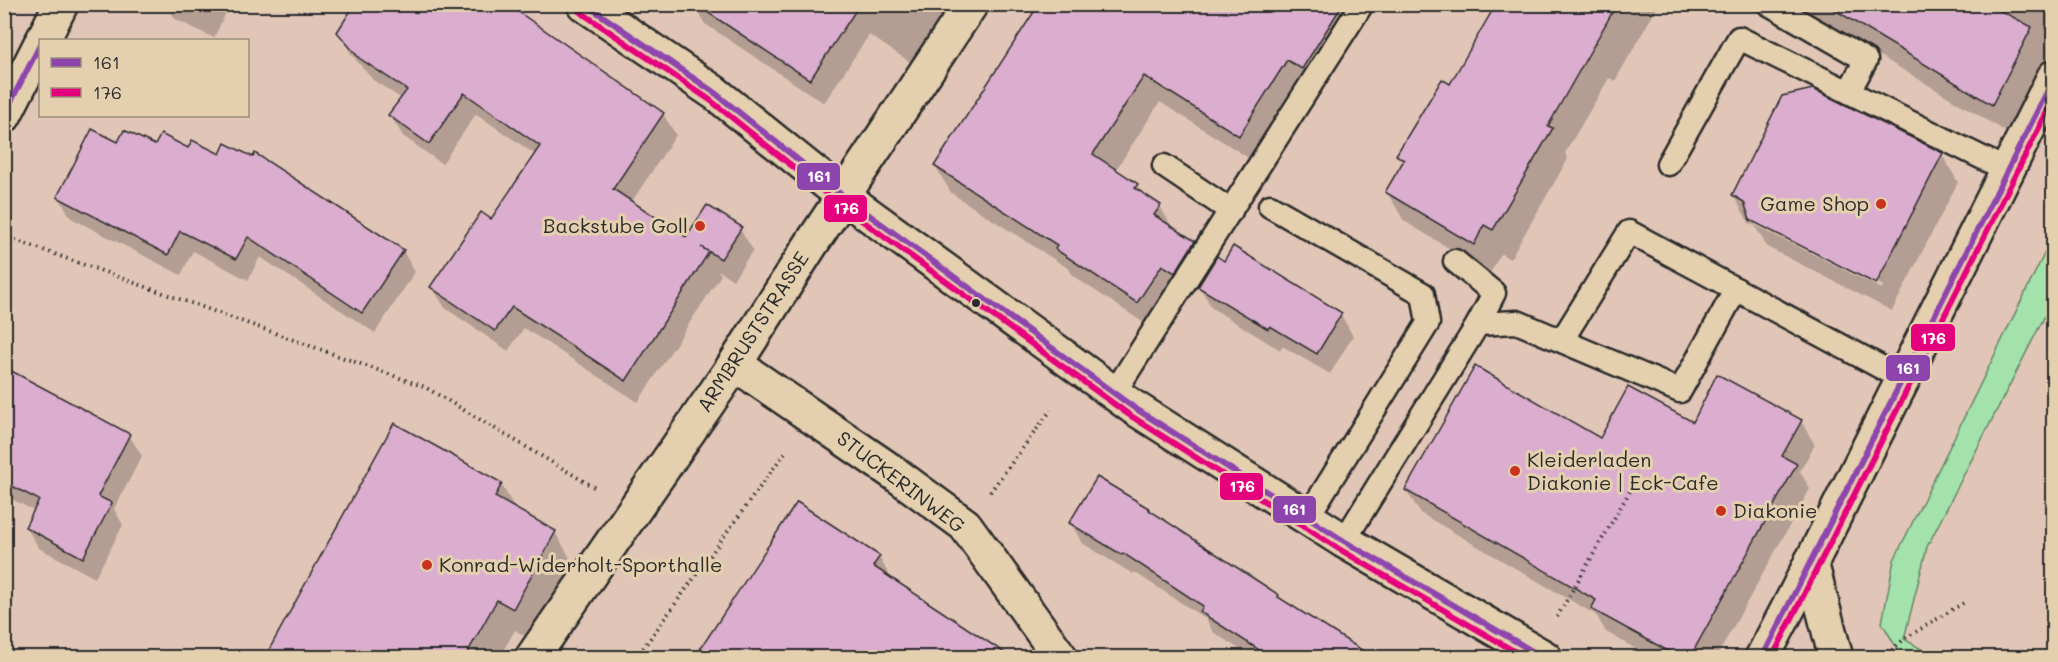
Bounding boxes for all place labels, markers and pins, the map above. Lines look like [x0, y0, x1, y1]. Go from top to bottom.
place label: Game Shop [1760, 190, 1869, 216]
marker: Game Shop [1874, 197, 1888, 211]
place label: Backstube Goll [543, 212, 688, 238]
marker: Backstube Goll [693, 219, 707, 233]
unlabelled marker [970, 297, 982, 309]
place label: Kleiderladen Diakonie | Eck-Cafe [1527, 446, 1719, 495]
marker: Kleiderladen Diakonie | Eck-Cafe [1508, 464, 1522, 478]
place label: Diakonie [1733, 497, 1817, 523]
marker: Diakonie [1714, 504, 1728, 518]
place label: Konrad-Widerholt-Sporthalle [439, 551, 722, 577]
marker: Konrad-Widerholt-Sporthalle [420, 558, 434, 572]

